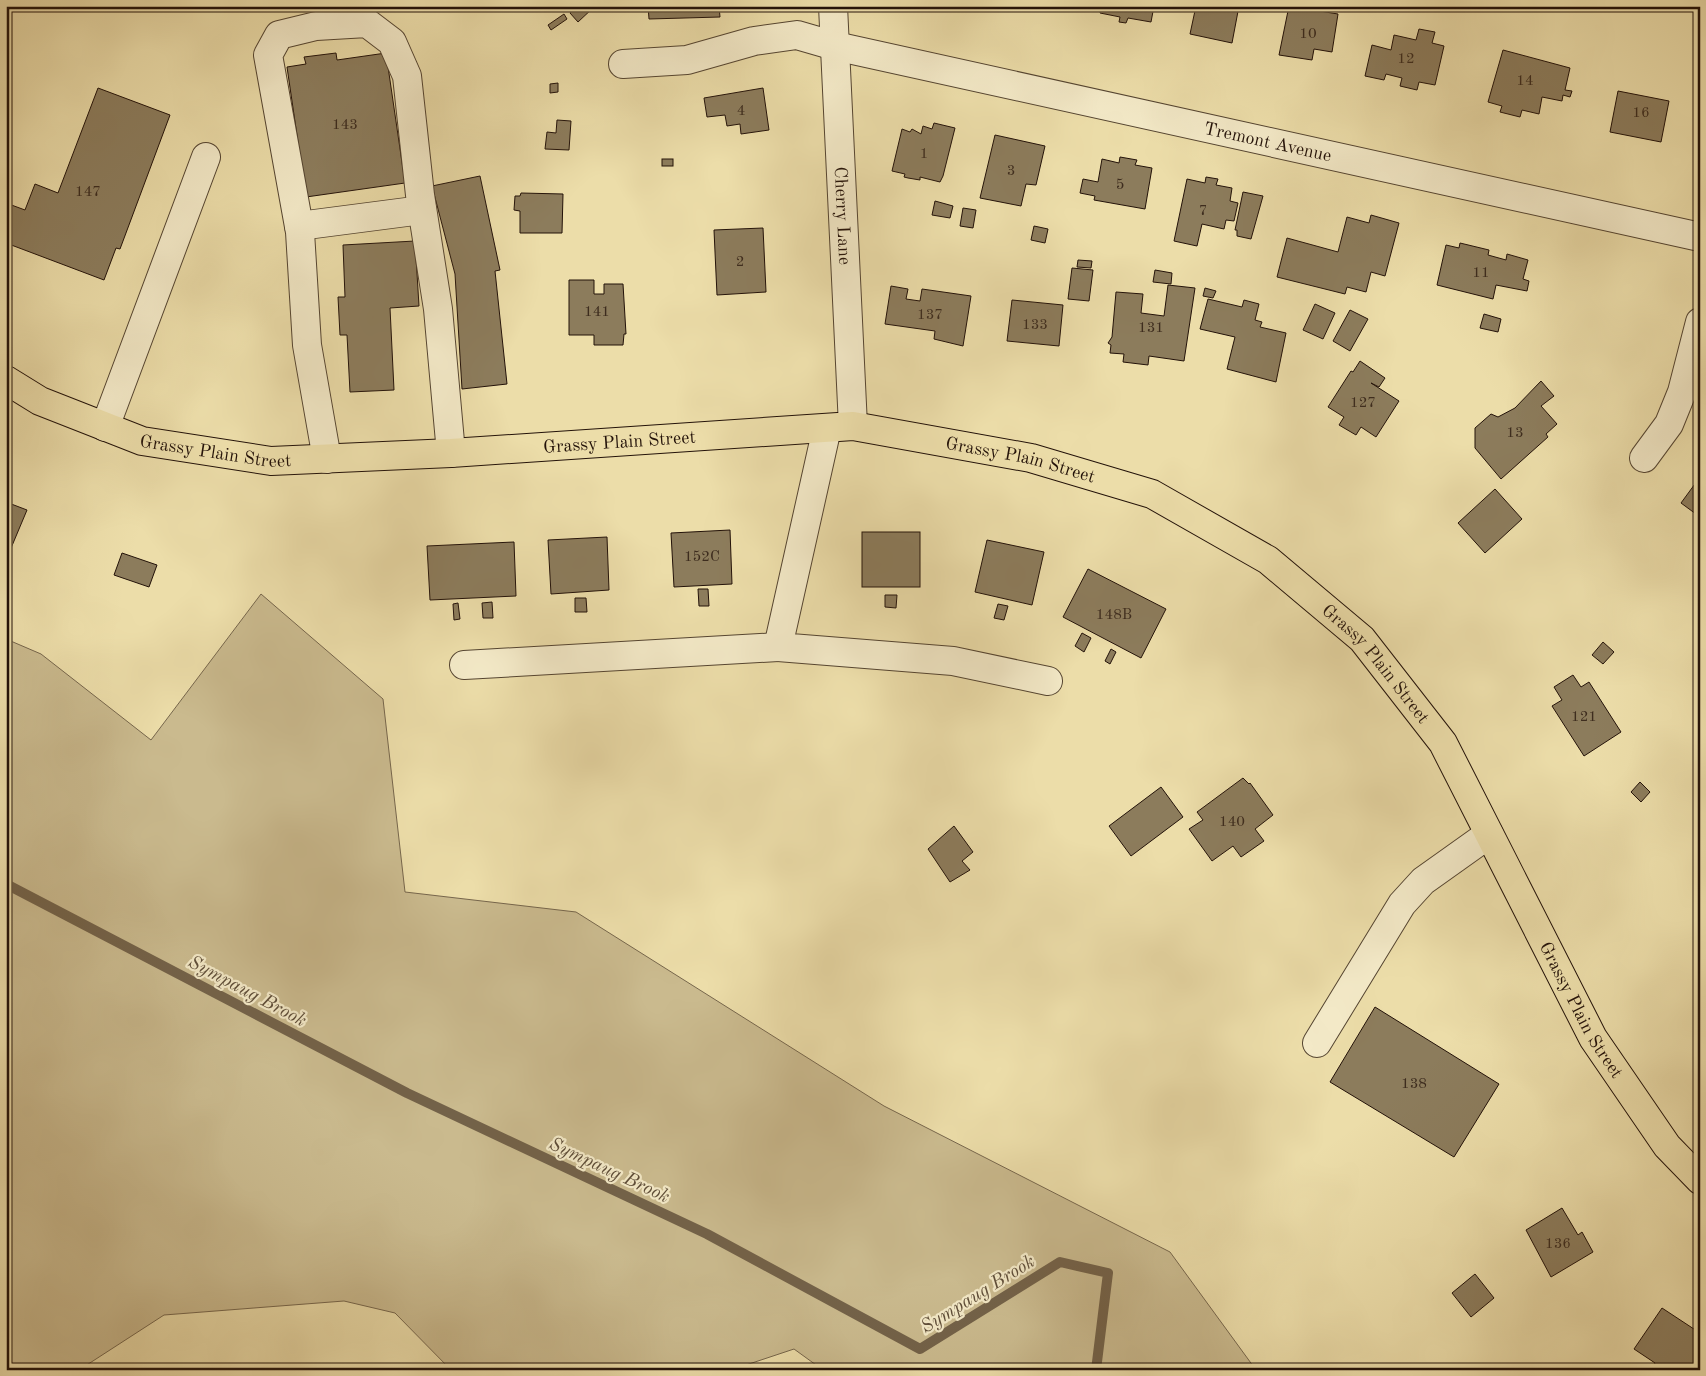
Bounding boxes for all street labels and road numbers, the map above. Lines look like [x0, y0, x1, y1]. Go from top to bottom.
street label: Tremont Avenue [1202, 120, 1333, 165]
street label: Cherry Lane [831, 166, 853, 265]
street label: Grassy Plain Street [543, 429, 696, 457]
street label: Grassy Plain Street [139, 433, 292, 471]
street label: Grassy Plain Street [944, 435, 1097, 487]
street label: Grassy Plain Street [1318, 601, 1432, 727]
street label: Grassy Plain Street [1536, 939, 1626, 1082]

